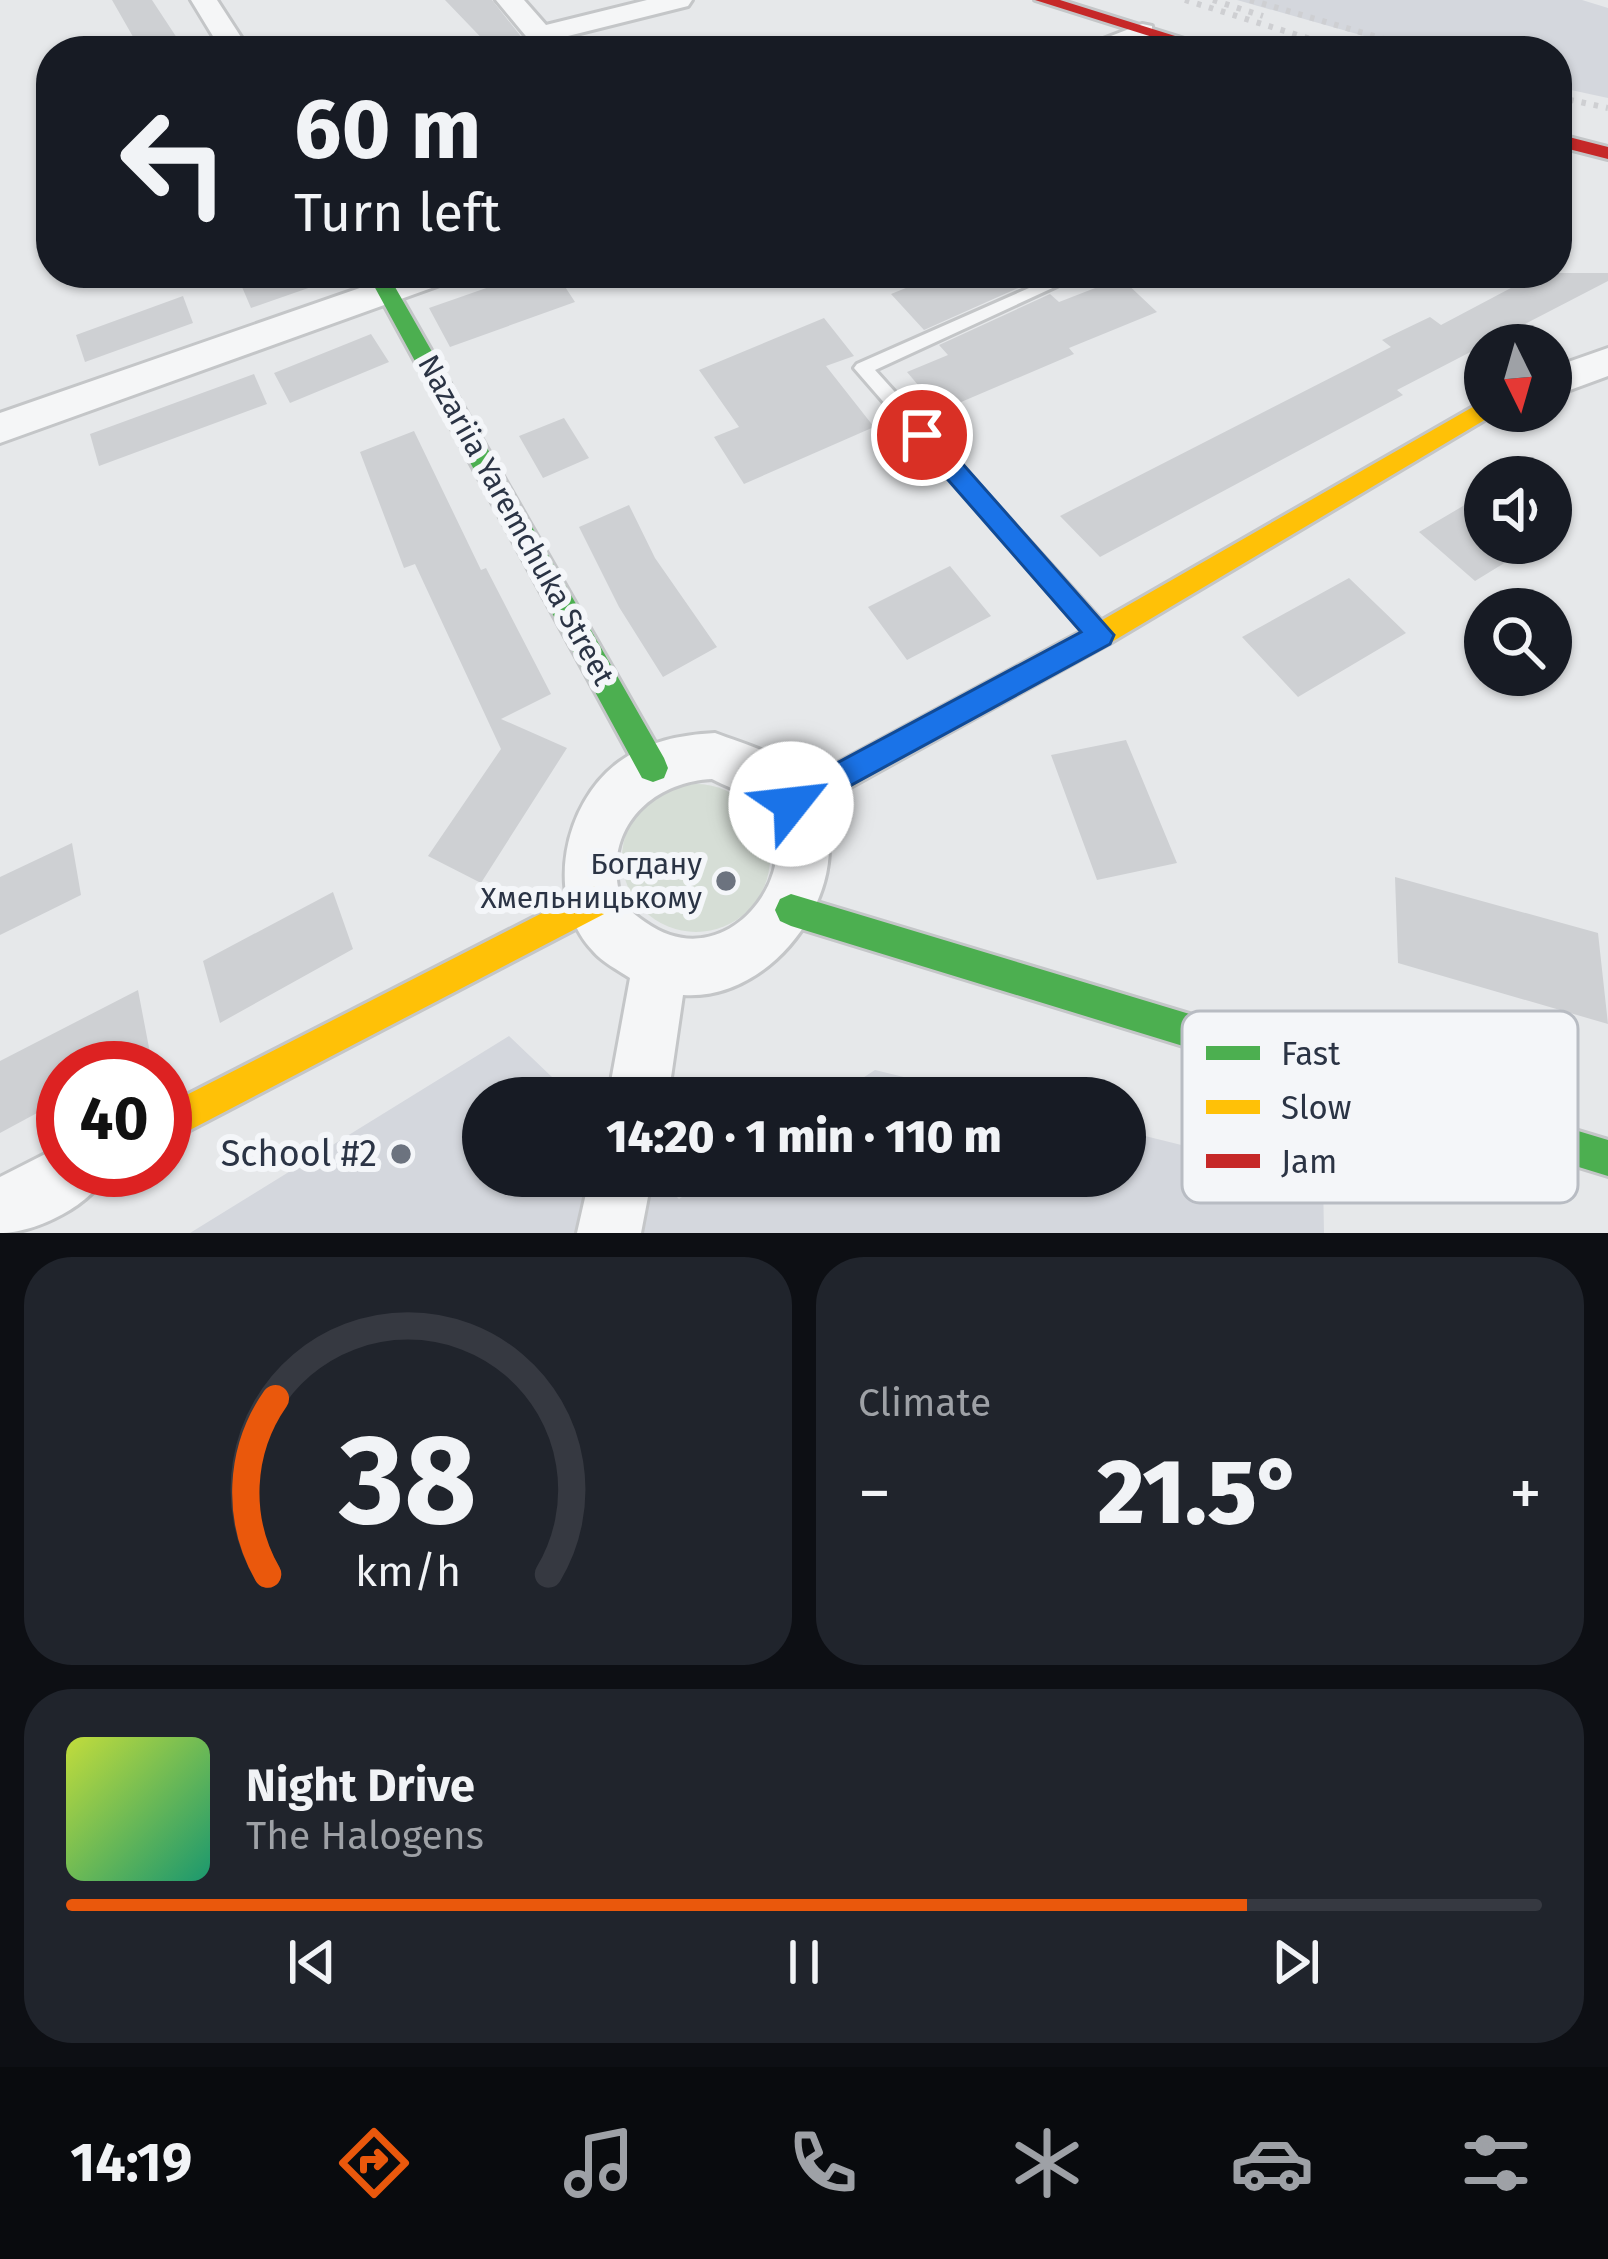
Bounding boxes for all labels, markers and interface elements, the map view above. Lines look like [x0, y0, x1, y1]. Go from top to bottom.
text: 60 m [294, 79, 481, 180]
icon: left [96, 84, 252, 240]
text: Turn left [294, 181, 501, 245]
north arrow [1464, 324, 1572, 432]
map controls [1464, 324, 1572, 696]
street label: Nazariia Yaremchuka Street [410, 349, 622, 691]
pin [871, 384, 973, 486]
icon: arrive [889, 402, 955, 468]
button: sound [1464, 456, 1572, 564]
button: search [1464, 588, 1572, 696]
position arrow [728, 741, 854, 867]
place label: Богдану Хмельницькому [480, 846, 702, 916]
marker: Богдану Хмельницькому [713, 868, 739, 894]
legend [1182, 1011, 1578, 1203]
text: Fast [1281, 1034, 1340, 1074]
speed limit sign: 40 [36, 1041, 192, 1197]
text: Slow [1281, 1088, 1351, 1128]
text: 14:20 · 1 min · 110 m [606, 1110, 1002, 1164]
place label: School #2 [221, 1132, 377, 1176]
marker: School #2 [388, 1141, 414, 1167]
text: Jam [1281, 1142, 1337, 1182]
text: Climate [858, 1380, 991, 1426]
text: 38 [338, 1406, 477, 1556]
text: 21.5° [1097, 1439, 1303, 1547]
text: − [858, 1454, 891, 1533]
text: + [1509, 1454, 1542, 1533]
text: km/h [355, 1546, 461, 1597]
text: Night Drive [246, 1759, 475, 1813]
text: The Halogens [246, 1813, 484, 1859]
icon: previous [279, 1929, 345, 1995]
icon: pause [771, 1929, 837, 1995]
icon: next [1263, 1929, 1329, 1995]
icon: directions [332, 2121, 416, 2205]
icon: music [557, 2121, 641, 2205]
icon: phone [781, 2121, 865, 2205]
icon: climate [1005, 2121, 1089, 2205]
icon: car [1230, 2121, 1314, 2205]
icon: filters [1454, 2121, 1538, 2205]
text: 14:19 [70, 2131, 192, 2195]

